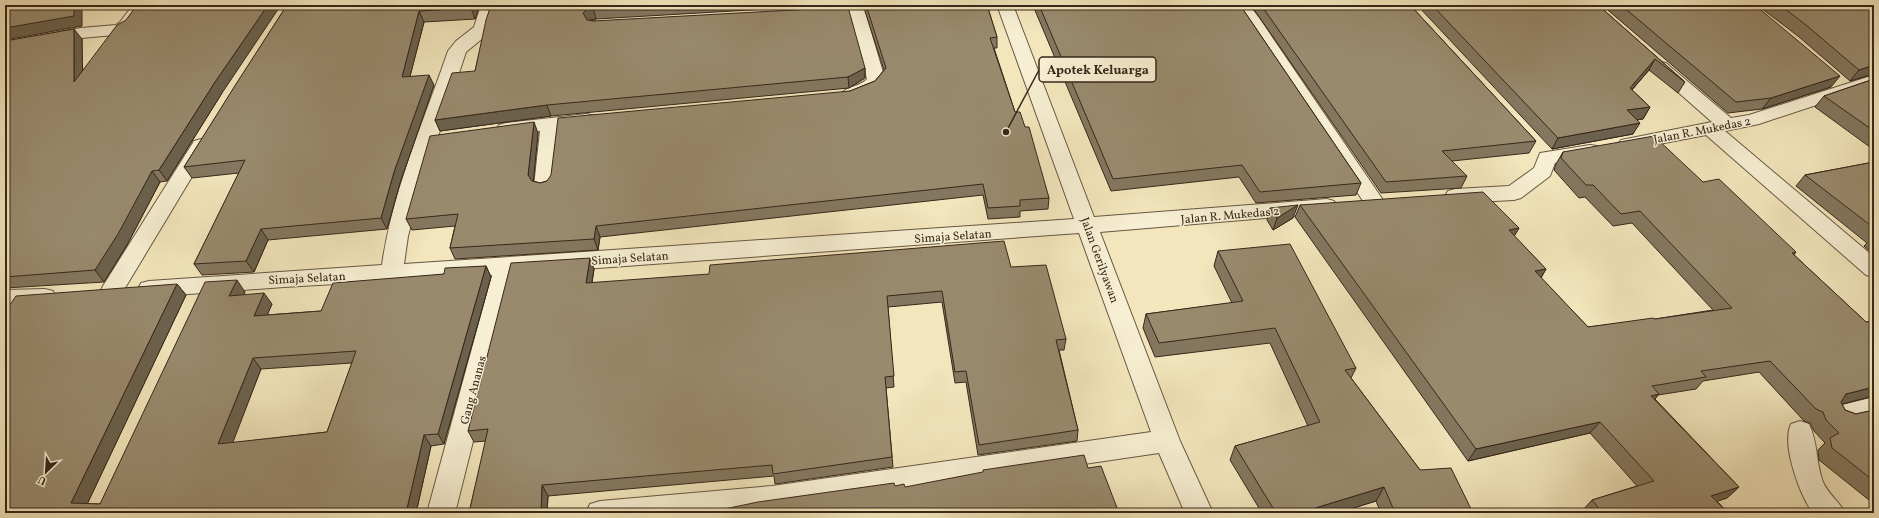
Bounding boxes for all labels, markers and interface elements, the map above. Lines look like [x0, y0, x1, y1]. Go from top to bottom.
callout: Apotek Keluarga [1039, 57, 1156, 82]
text: Apotek Keluarga [1047, 62, 1149, 80]
street label: Jalan R. Mukedas 2 [1652, 114, 1752, 148]
street label: Jalan R. Mukedas 2 [1180, 204, 1280, 228]
street label: Jalan Gerilyawan [1076, 215, 1122, 305]
street label: Simaja Selatan [914, 226, 992, 248]
street label: Simaja Selatan [591, 248, 669, 270]
street label: Simaja Selatan [268, 269, 346, 289]
street label: Gang Ananas [457, 354, 491, 426]
north arrow [26, 452, 66, 492]
text: U [35, 471, 49, 488]

